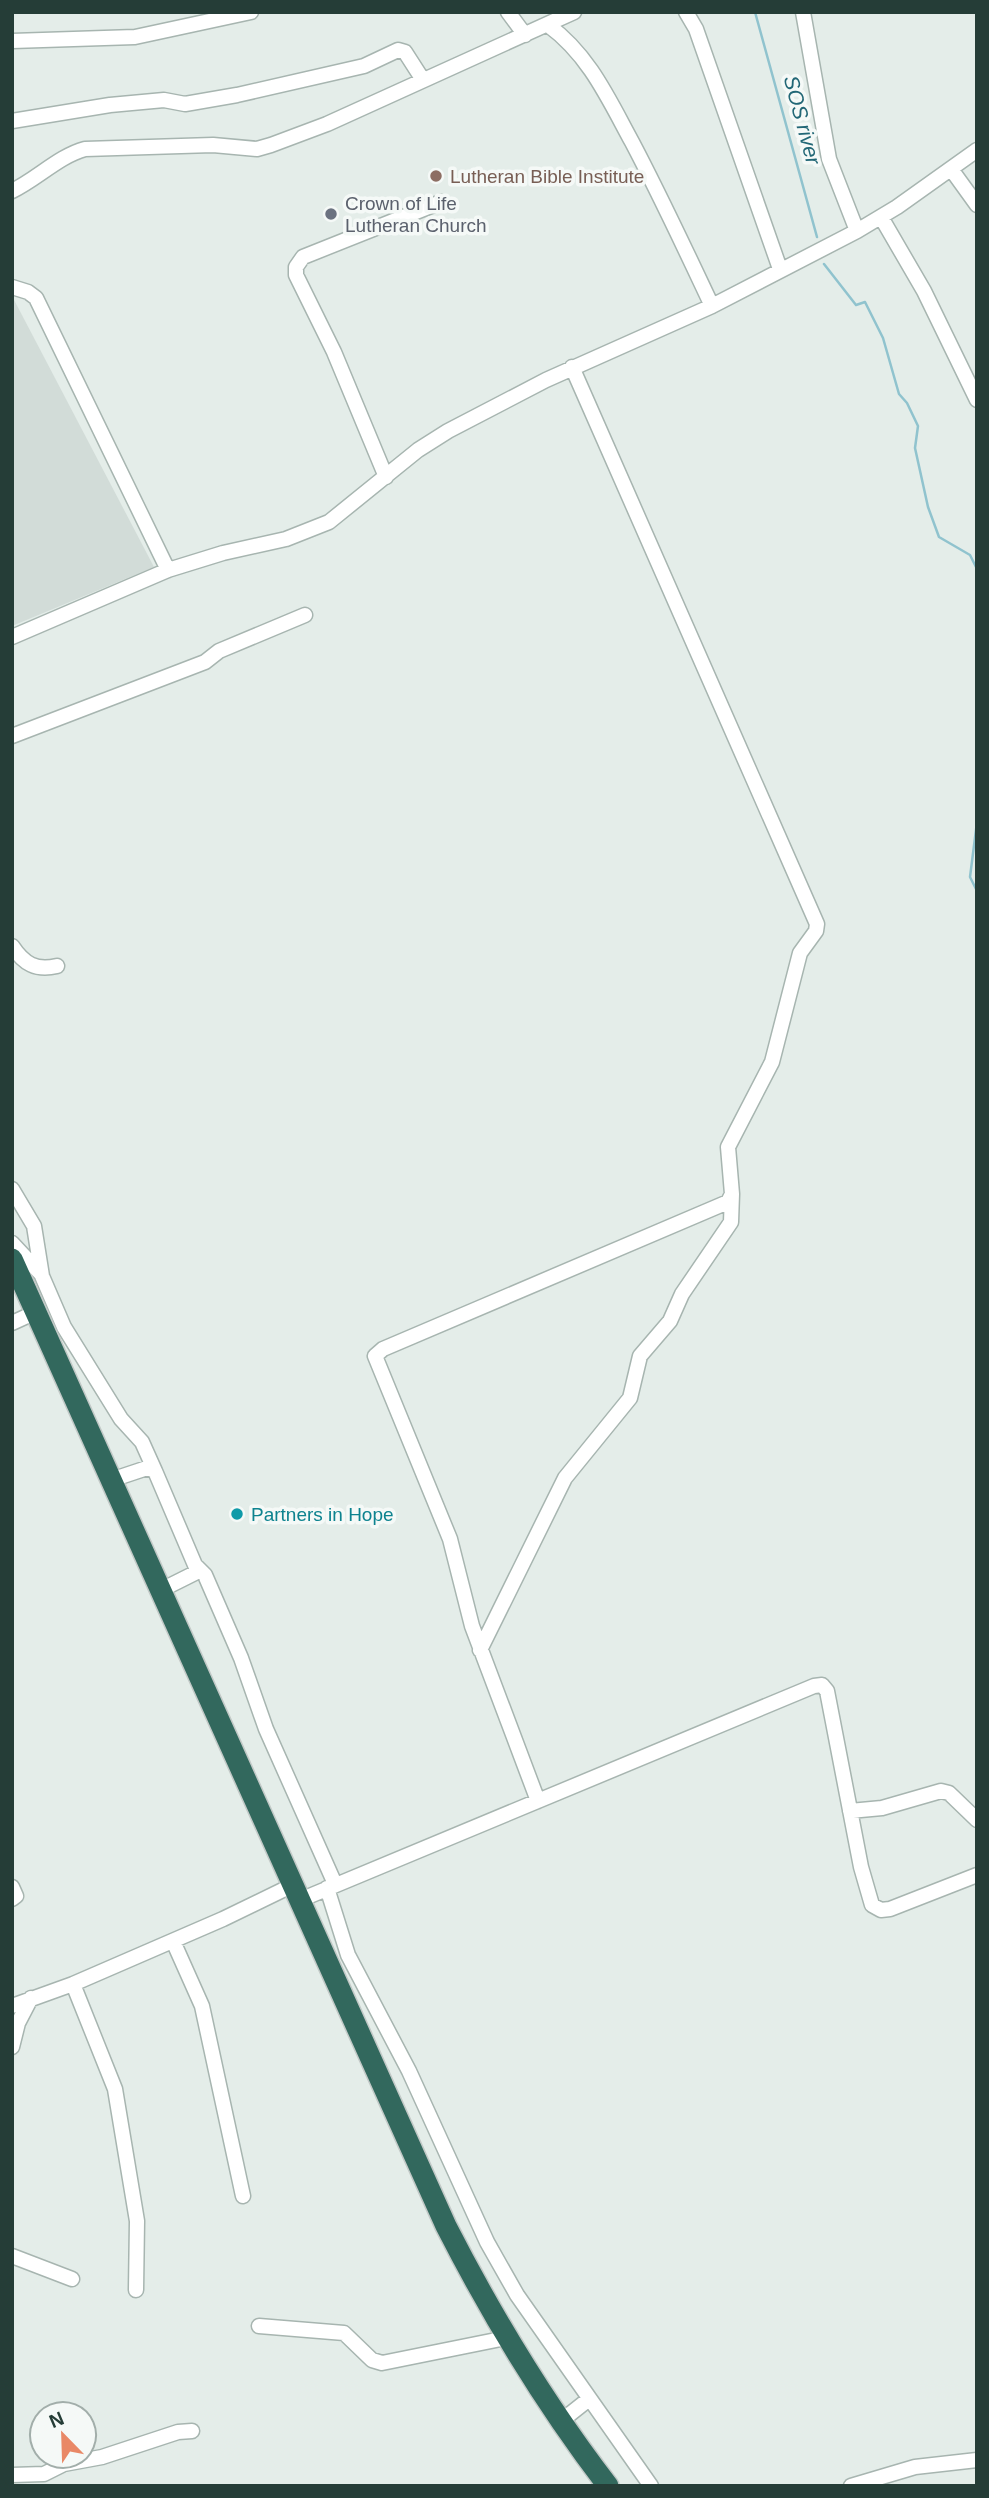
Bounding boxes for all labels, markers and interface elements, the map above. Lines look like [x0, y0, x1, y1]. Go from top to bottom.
water label: SOS river [780, 73, 826, 168]
place label: Lutheran Bible Institute [450, 166, 644, 187]
marker: Lutheran Bible Institute [428, 168, 444, 184]
place label: Crown of Life Lutheran Church [345, 193, 487, 236]
marker: Crown of Life Lutheran Church [323, 206, 339, 222]
place label: Partners in Hope [251, 1504, 394, 1525]
marker: Partners in Hope [229, 1506, 245, 1522]
north arrow [28, 2400, 98, 2470]
text: N [46, 2407, 67, 2432]

